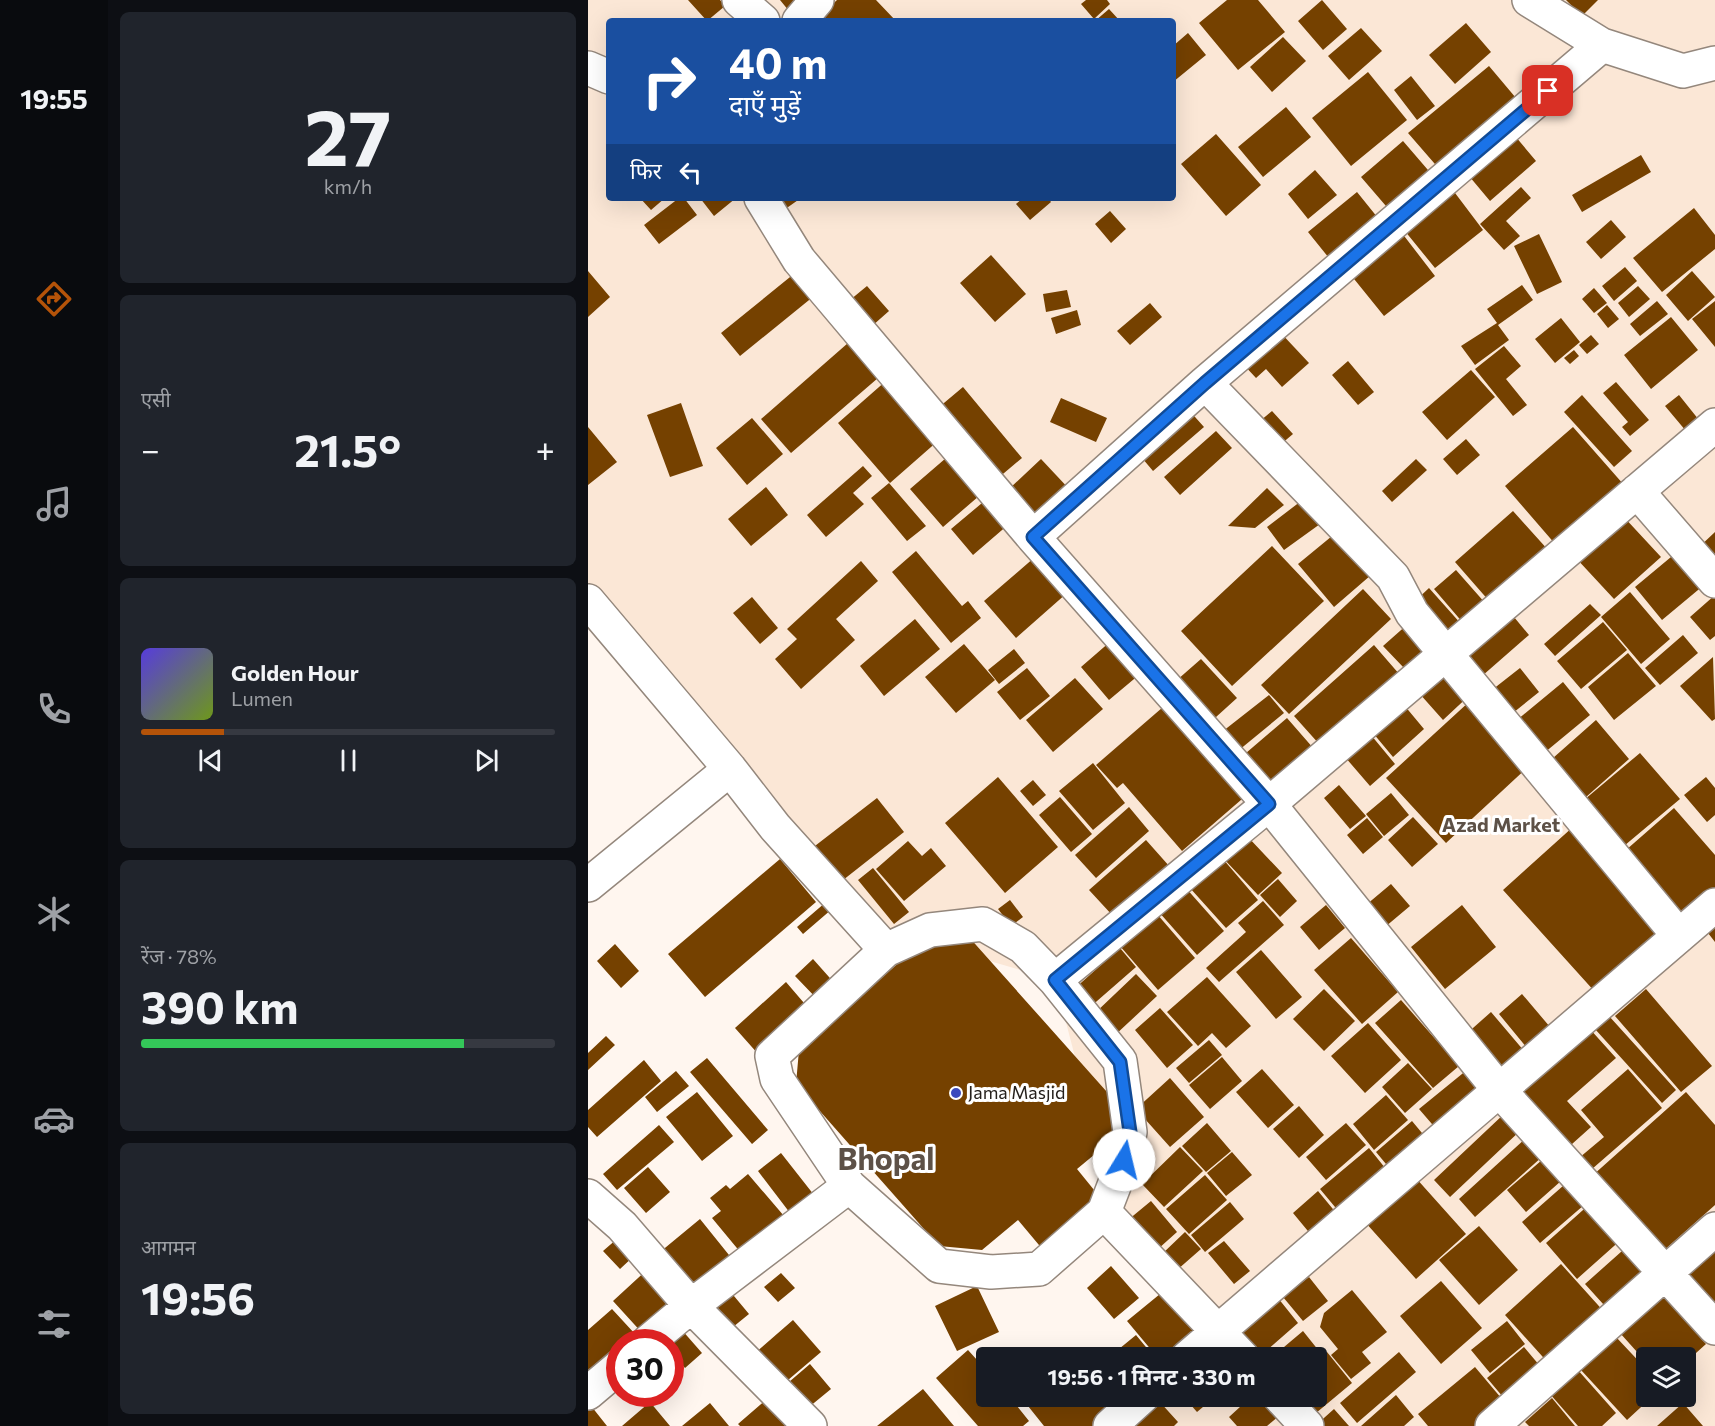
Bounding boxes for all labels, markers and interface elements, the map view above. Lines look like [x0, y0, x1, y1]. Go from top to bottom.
text: 40 m [729, 36, 827, 88]
icon: right [630, 42, 708, 120]
pin [1522, 65, 1573, 116]
icon: arrive [1531, 74, 1564, 107]
text: 19:55 [20, 82, 88, 115]
text: 27 [305, 87, 391, 182]
text: दाएँ मुड़ें [729, 88, 801, 121]
icon: left [674, 156, 707, 189]
text: फिर [630, 157, 662, 184]
text: km/h [324, 174, 372, 198]
icon: directions [33, 278, 75, 320]
text: एसी [141, 387, 171, 411]
text: 21.5° [294, 421, 401, 476]
text: − [141, 428, 160, 469]
text: + [536, 428, 555, 469]
icon: music [33, 483, 75, 525]
text: Golden Hour [231, 659, 359, 686]
text: Lumen [231, 686, 293, 710]
icon: phone [33, 688, 75, 730]
icon: previous [194, 744, 227, 777]
icon: pause [332, 744, 365, 777]
icon: next [470, 744, 503, 777]
district label: Azad Market [1442, 812, 1560, 836]
icon: climate [33, 893, 75, 935]
text: रेंज · 78% [141, 944, 217, 968]
text: 390 km [141, 978, 299, 1033]
place label: Jama Masjid [968, 1081, 1066, 1103]
marker: Jama Masjid [949, 1086, 963, 1100]
icon: car [33, 1098, 75, 1140]
position arrow [1092, 1128, 1156, 1192]
district label: Bhopal [838, 1139, 934, 1176]
text: आगमन [141, 1235, 196, 1259]
text: 19:56 [141, 1269, 255, 1324]
icon: filters [33, 1303, 75, 1345]
speed limit sign: 30 [606, 1329, 684, 1407]
map controls [1636, 1347, 1696, 1407]
button: layers [1636, 1347, 1696, 1407]
text: 19:56 · 1 मिनट · 330 m [1047, 1363, 1256, 1390]

